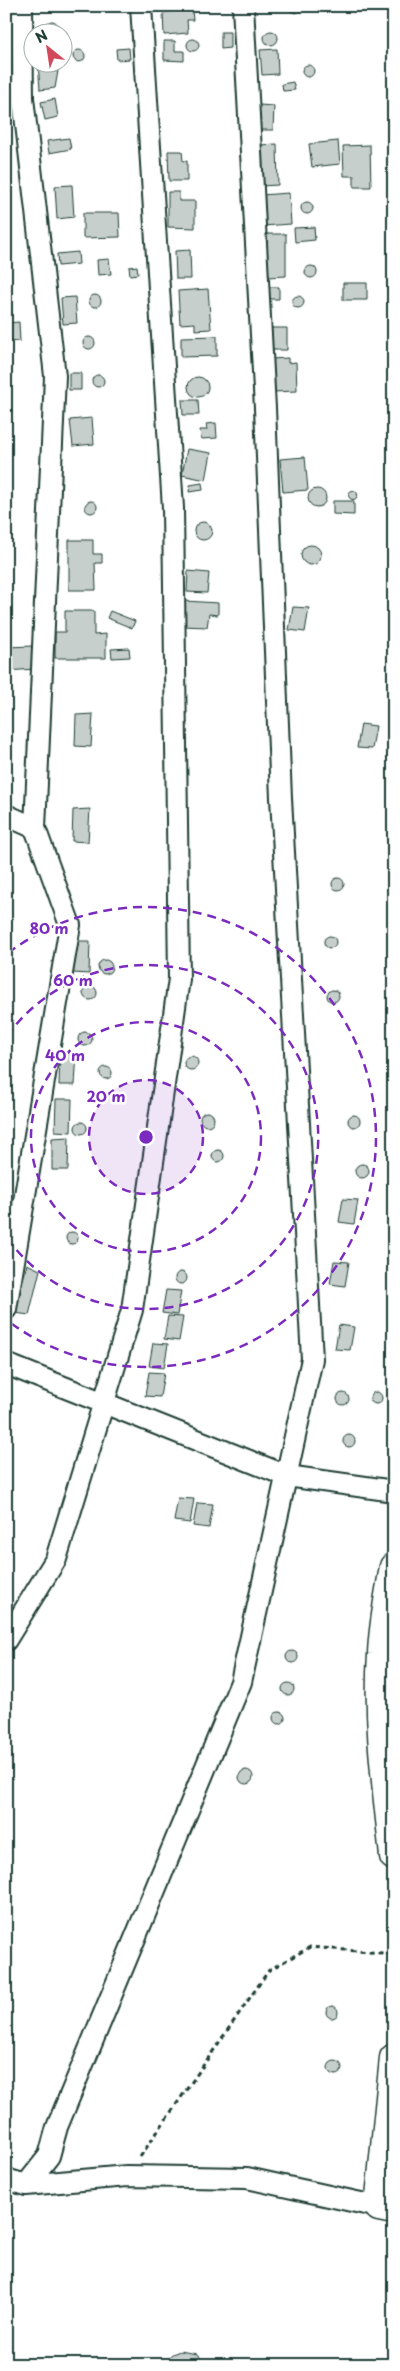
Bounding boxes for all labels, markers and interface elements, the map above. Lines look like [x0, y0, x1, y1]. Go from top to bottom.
north arrow [22, 22, 72, 72]
text: N [31, 24, 51, 48]
text: 80 m [29, 916, 69, 939]
text: 60 m [53, 968, 93, 991]
text: 40 m [45, 1043, 85, 1066]
text: 20 m [87, 1084, 125, 1107]
centre of rings [137, 1128, 155, 1146]

